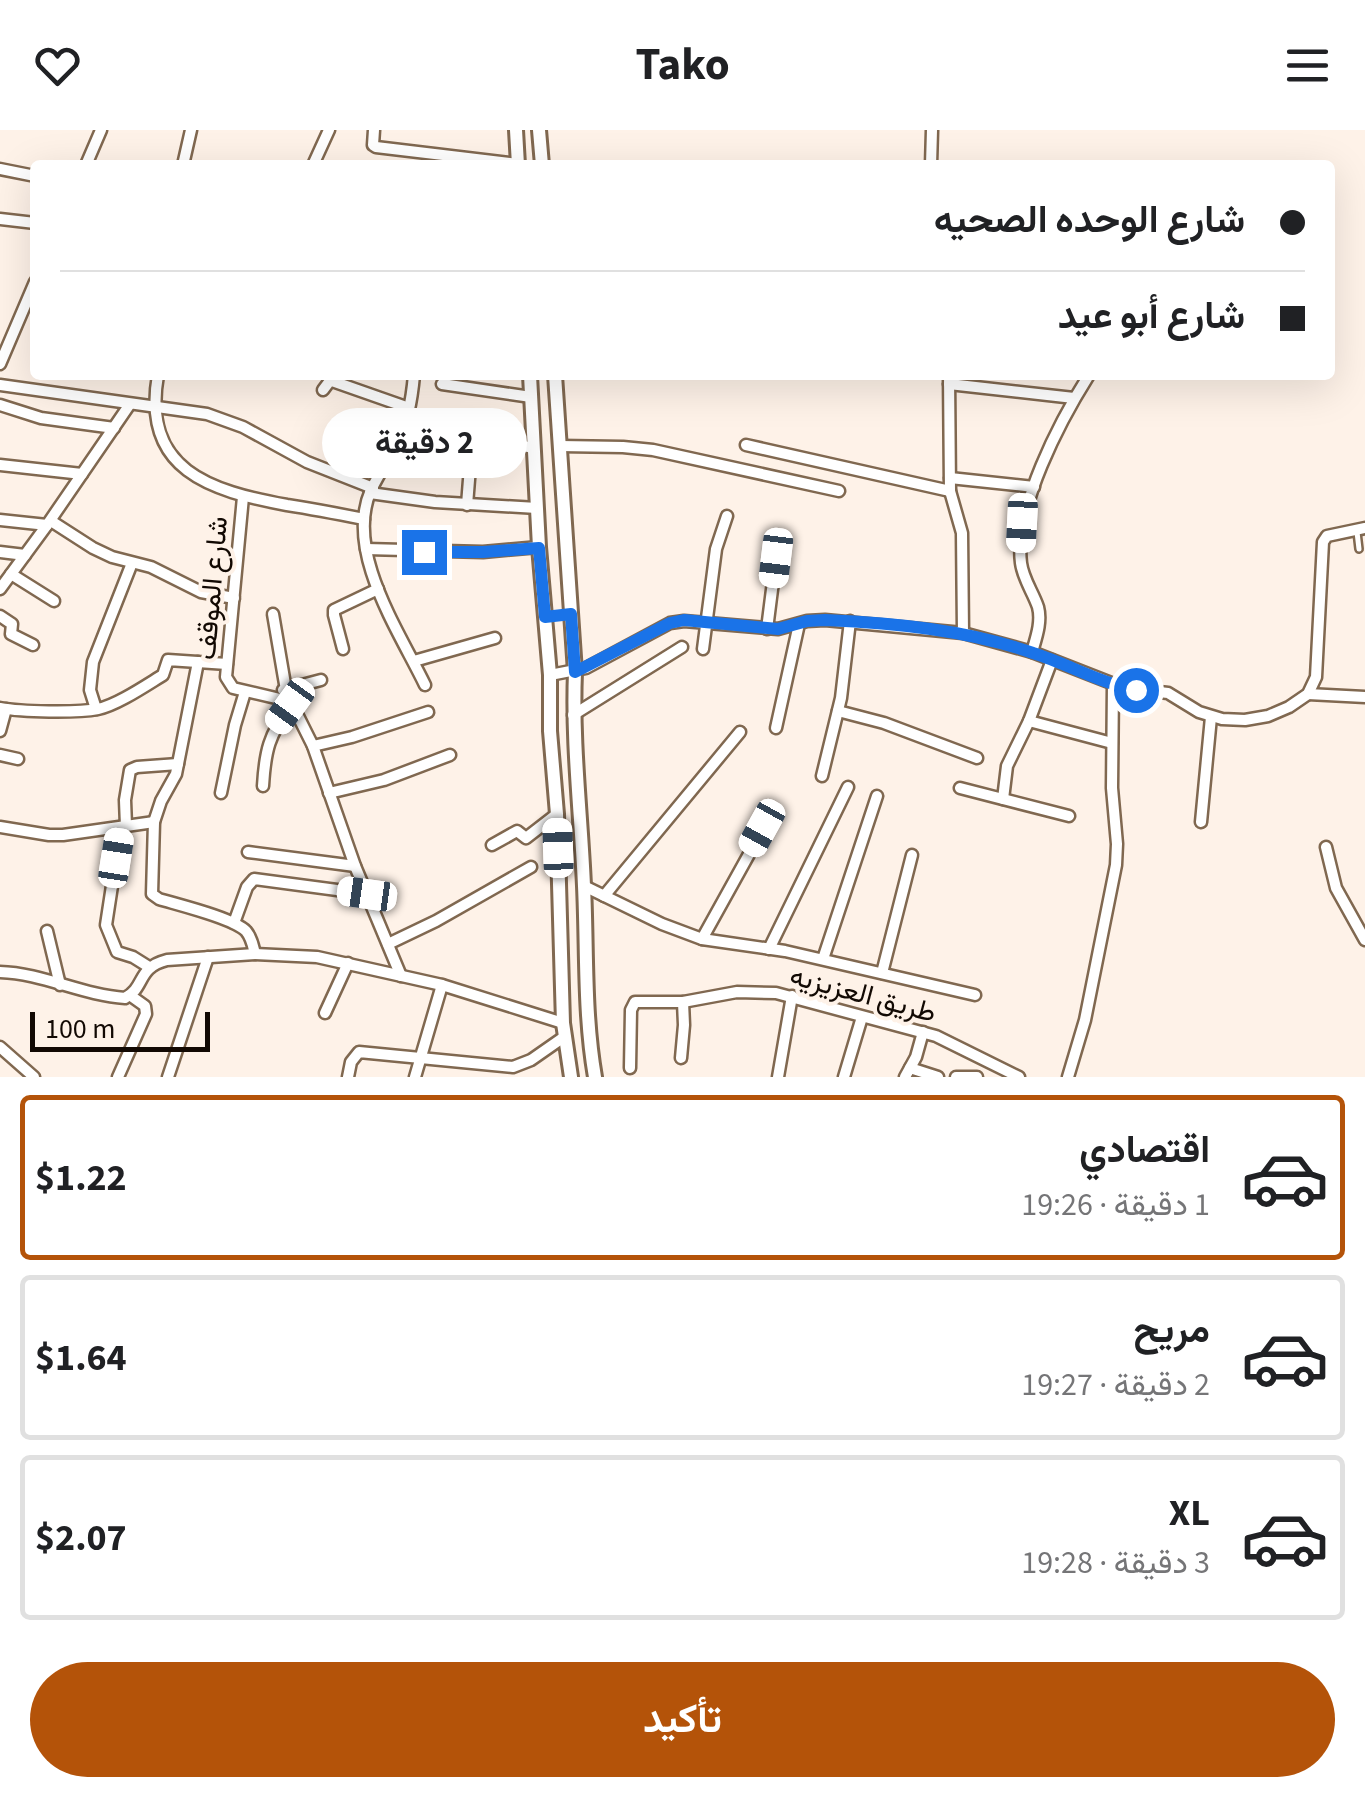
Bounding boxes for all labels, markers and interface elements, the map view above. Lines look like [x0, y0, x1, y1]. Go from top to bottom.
text: Tako [635, 33, 730, 97]
icon: heart [30, 38, 85, 93]
icon: menu [1280, 38, 1335, 93]
text: شارع الوحده الصحيه [934, 193, 1245, 247]
text: شارع أبو عيد [1058, 289, 1245, 343]
callout: 2 دقيقة [322, 407, 526, 477]
text: 2 دقيقة [375, 420, 474, 466]
car [1005, 492, 1039, 554]
street label: شارع الموقف [186, 515, 238, 661]
car [757, 526, 795, 590]
route end [402, 530, 447, 575]
route start [1114, 668, 1159, 713]
car [260, 673, 320, 739]
car [734, 794, 790, 862]
car [542, 817, 574, 879]
car [96, 826, 136, 890]
car [335, 875, 399, 913]
street label: طريق العزيزيه [785, 955, 941, 1033]
scale bar [30, 1007, 210, 1051]
text: 100 m [45, 1009, 116, 1049]
text: اقتصادي [1079, 1123, 1210, 1177]
icon: car [1240, 1133, 1330, 1223]
text: $1.22 [35, 1151, 127, 1205]
text: 1 دقيقة · 19:26 [1021, 1182, 1210, 1228]
text: مريح [1134, 1303, 1210, 1357]
icon: car [1240, 1313, 1330, 1403]
text: $1.64 [35, 1331, 127, 1385]
text: 2 دقيقة · 19:27 [1021, 1362, 1210, 1408]
text: XL [1169, 1486, 1210, 1540]
icon: car [1240, 1493, 1330, 1583]
text: $2.07 [35, 1511, 127, 1565]
text: 3 دقيقة · 19:28 [1021, 1540, 1210, 1586]
button: تأكيد [30, 1662, 1335, 1777]

